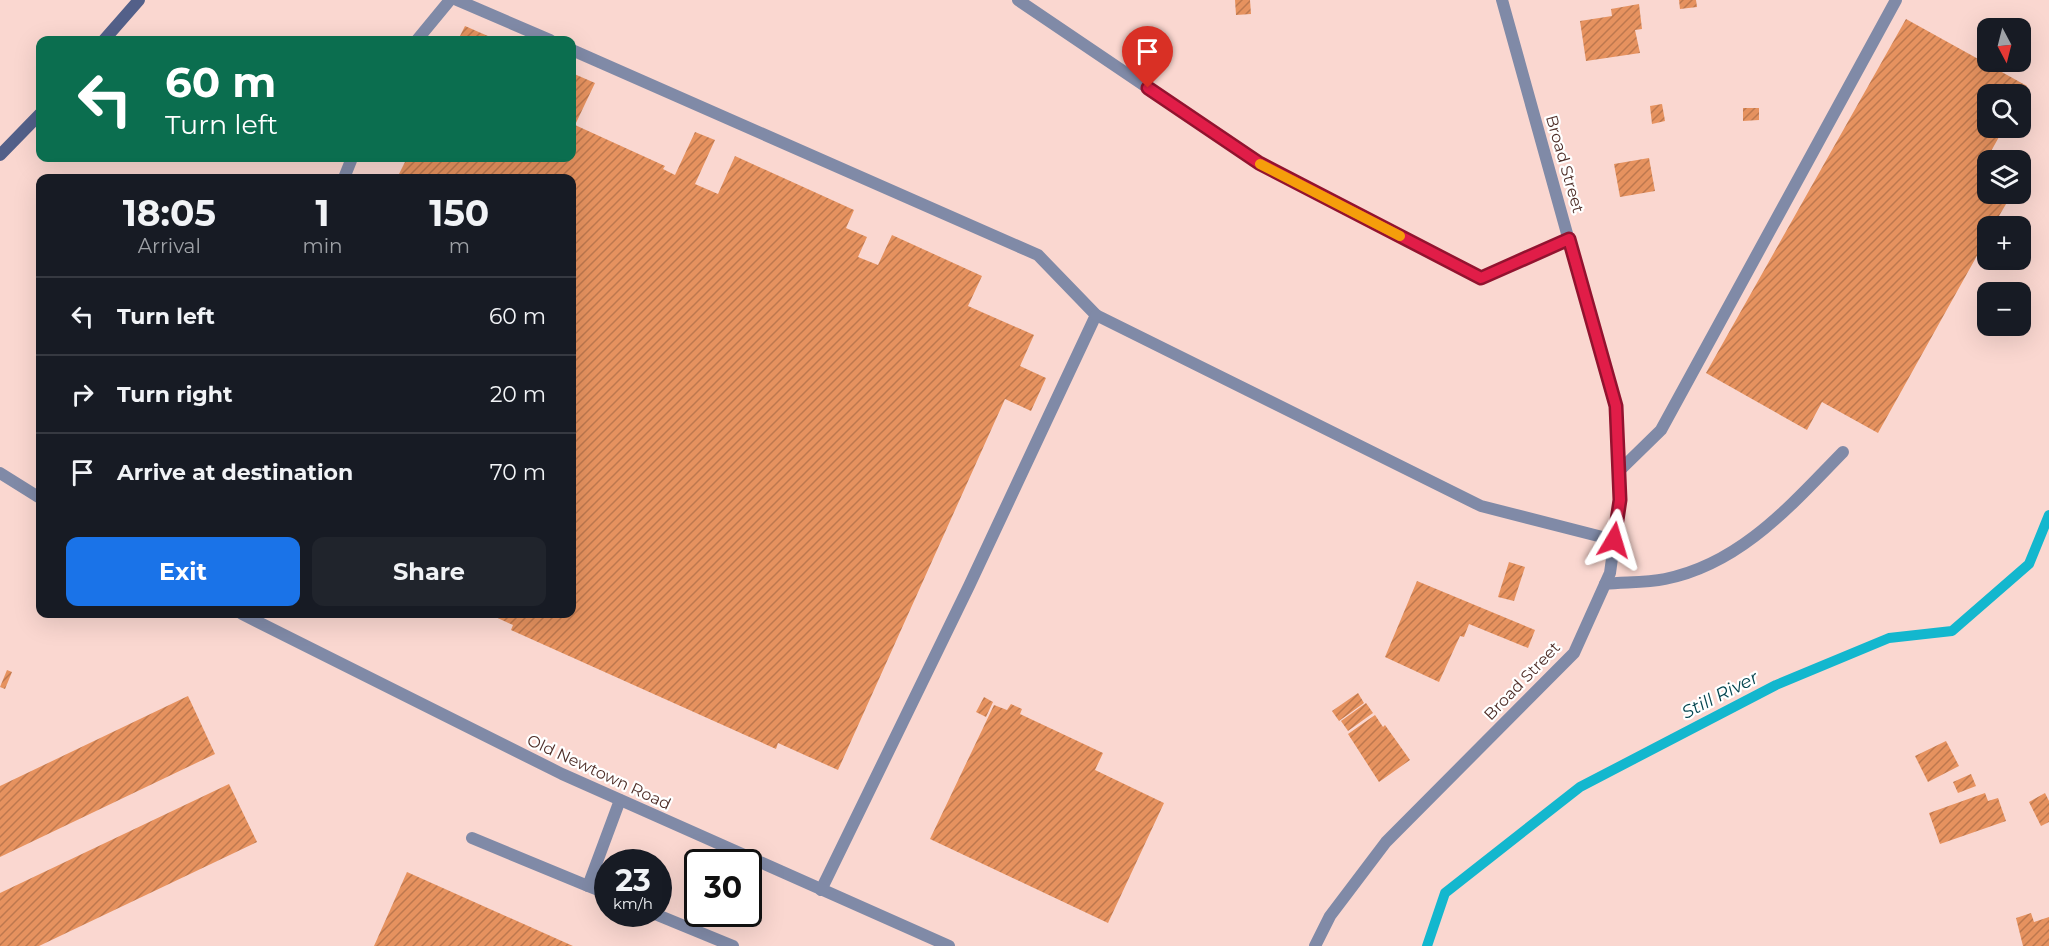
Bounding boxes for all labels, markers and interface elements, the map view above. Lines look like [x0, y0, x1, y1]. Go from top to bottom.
north arrow [1977, 18, 2031, 72]
map controls [1977, 18, 2031, 336]
pin [1122, 26, 1173, 88]
icon: arrive [1131, 35, 1164, 68]
text: 60 m [165, 56, 276, 108]
icon: left [66, 60, 144, 138]
button: search [1977, 84, 2031, 138]
text: Turn left [165, 108, 278, 141]
street label: Broad Street [1542, 113, 1588, 216]
button: layers [1977, 150, 2031, 204]
text: 18:05 [123, 191, 216, 235]
text: 1 [316, 191, 330, 235]
text: 150 [429, 191, 489, 235]
button: + [1977, 216, 2031, 270]
text: Arrival [138, 234, 201, 258]
text: min [303, 234, 343, 258]
text: m [449, 234, 470, 258]
button: − [1977, 282, 2031, 336]
icon: left [66, 300, 99, 333]
text: Turn left [117, 303, 215, 330]
text: 60 m [489, 303, 546, 330]
icon: right [66, 378, 99, 411]
text: Turn right [117, 381, 232, 408]
text: 20 m [490, 381, 546, 408]
icon: arrive [66, 456, 99, 489]
text: Arrive at destination [117, 459, 353, 486]
text: 70 m [490, 459, 546, 486]
position arrow [1582, 508, 1646, 572]
button: Exit [66, 537, 300, 606]
button: Share [312, 537, 546, 606]
street label: Broad Street [1480, 638, 1564, 724]
water label: Still River [1678, 666, 1763, 724]
street label: Old Newtown Road [524, 730, 674, 814]
speed limit sign: 30 [684, 849, 762, 927]
text: 23 [615, 862, 651, 899]
text: km/h [613, 894, 653, 913]

